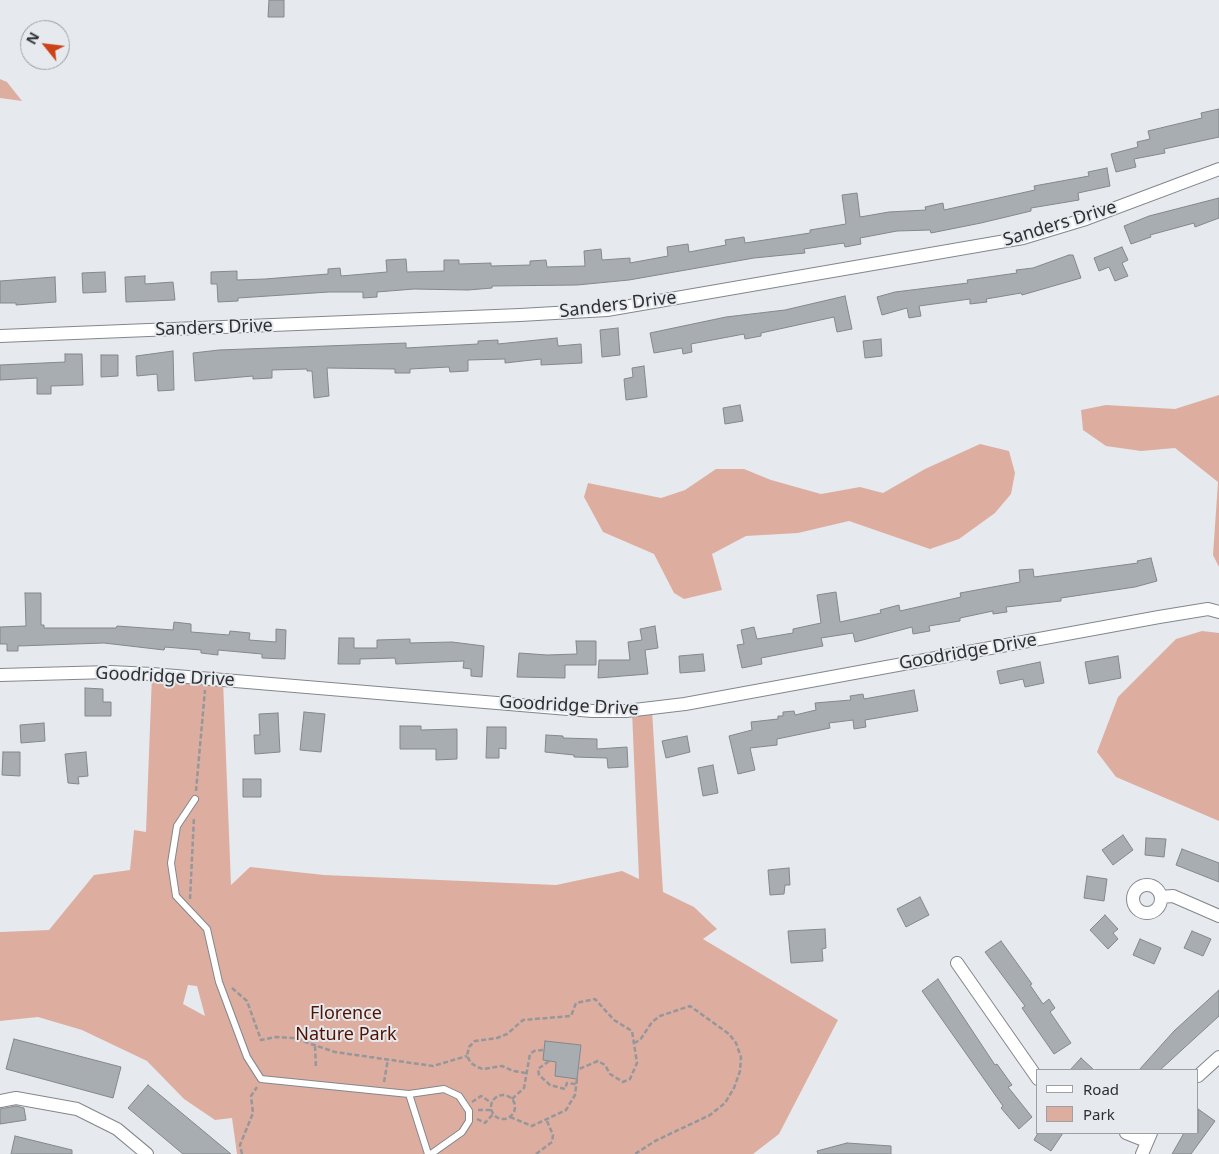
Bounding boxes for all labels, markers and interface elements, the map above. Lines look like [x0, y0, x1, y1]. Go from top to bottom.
north arrow [20, 20, 70, 70]
text: N [21, 28, 43, 48]
street label: Sanders Drive [1001, 196, 1119, 252]
street label: Sanders Drive [558, 287, 678, 323]
street label: Sanders Drive [155, 315, 273, 341]
street label: Goodridge Drive [897, 629, 1039, 675]
street label: Goodridge Drive [95, 663, 235, 691]
street label: Goodridge Drive [499, 692, 639, 720]
park label: Florence Nature Park [295, 1003, 397, 1046]
legend [1036, 1069, 1199, 1134]
text: Road [1083, 1079, 1119, 1099]
text: Park [1083, 1104, 1115, 1124]

